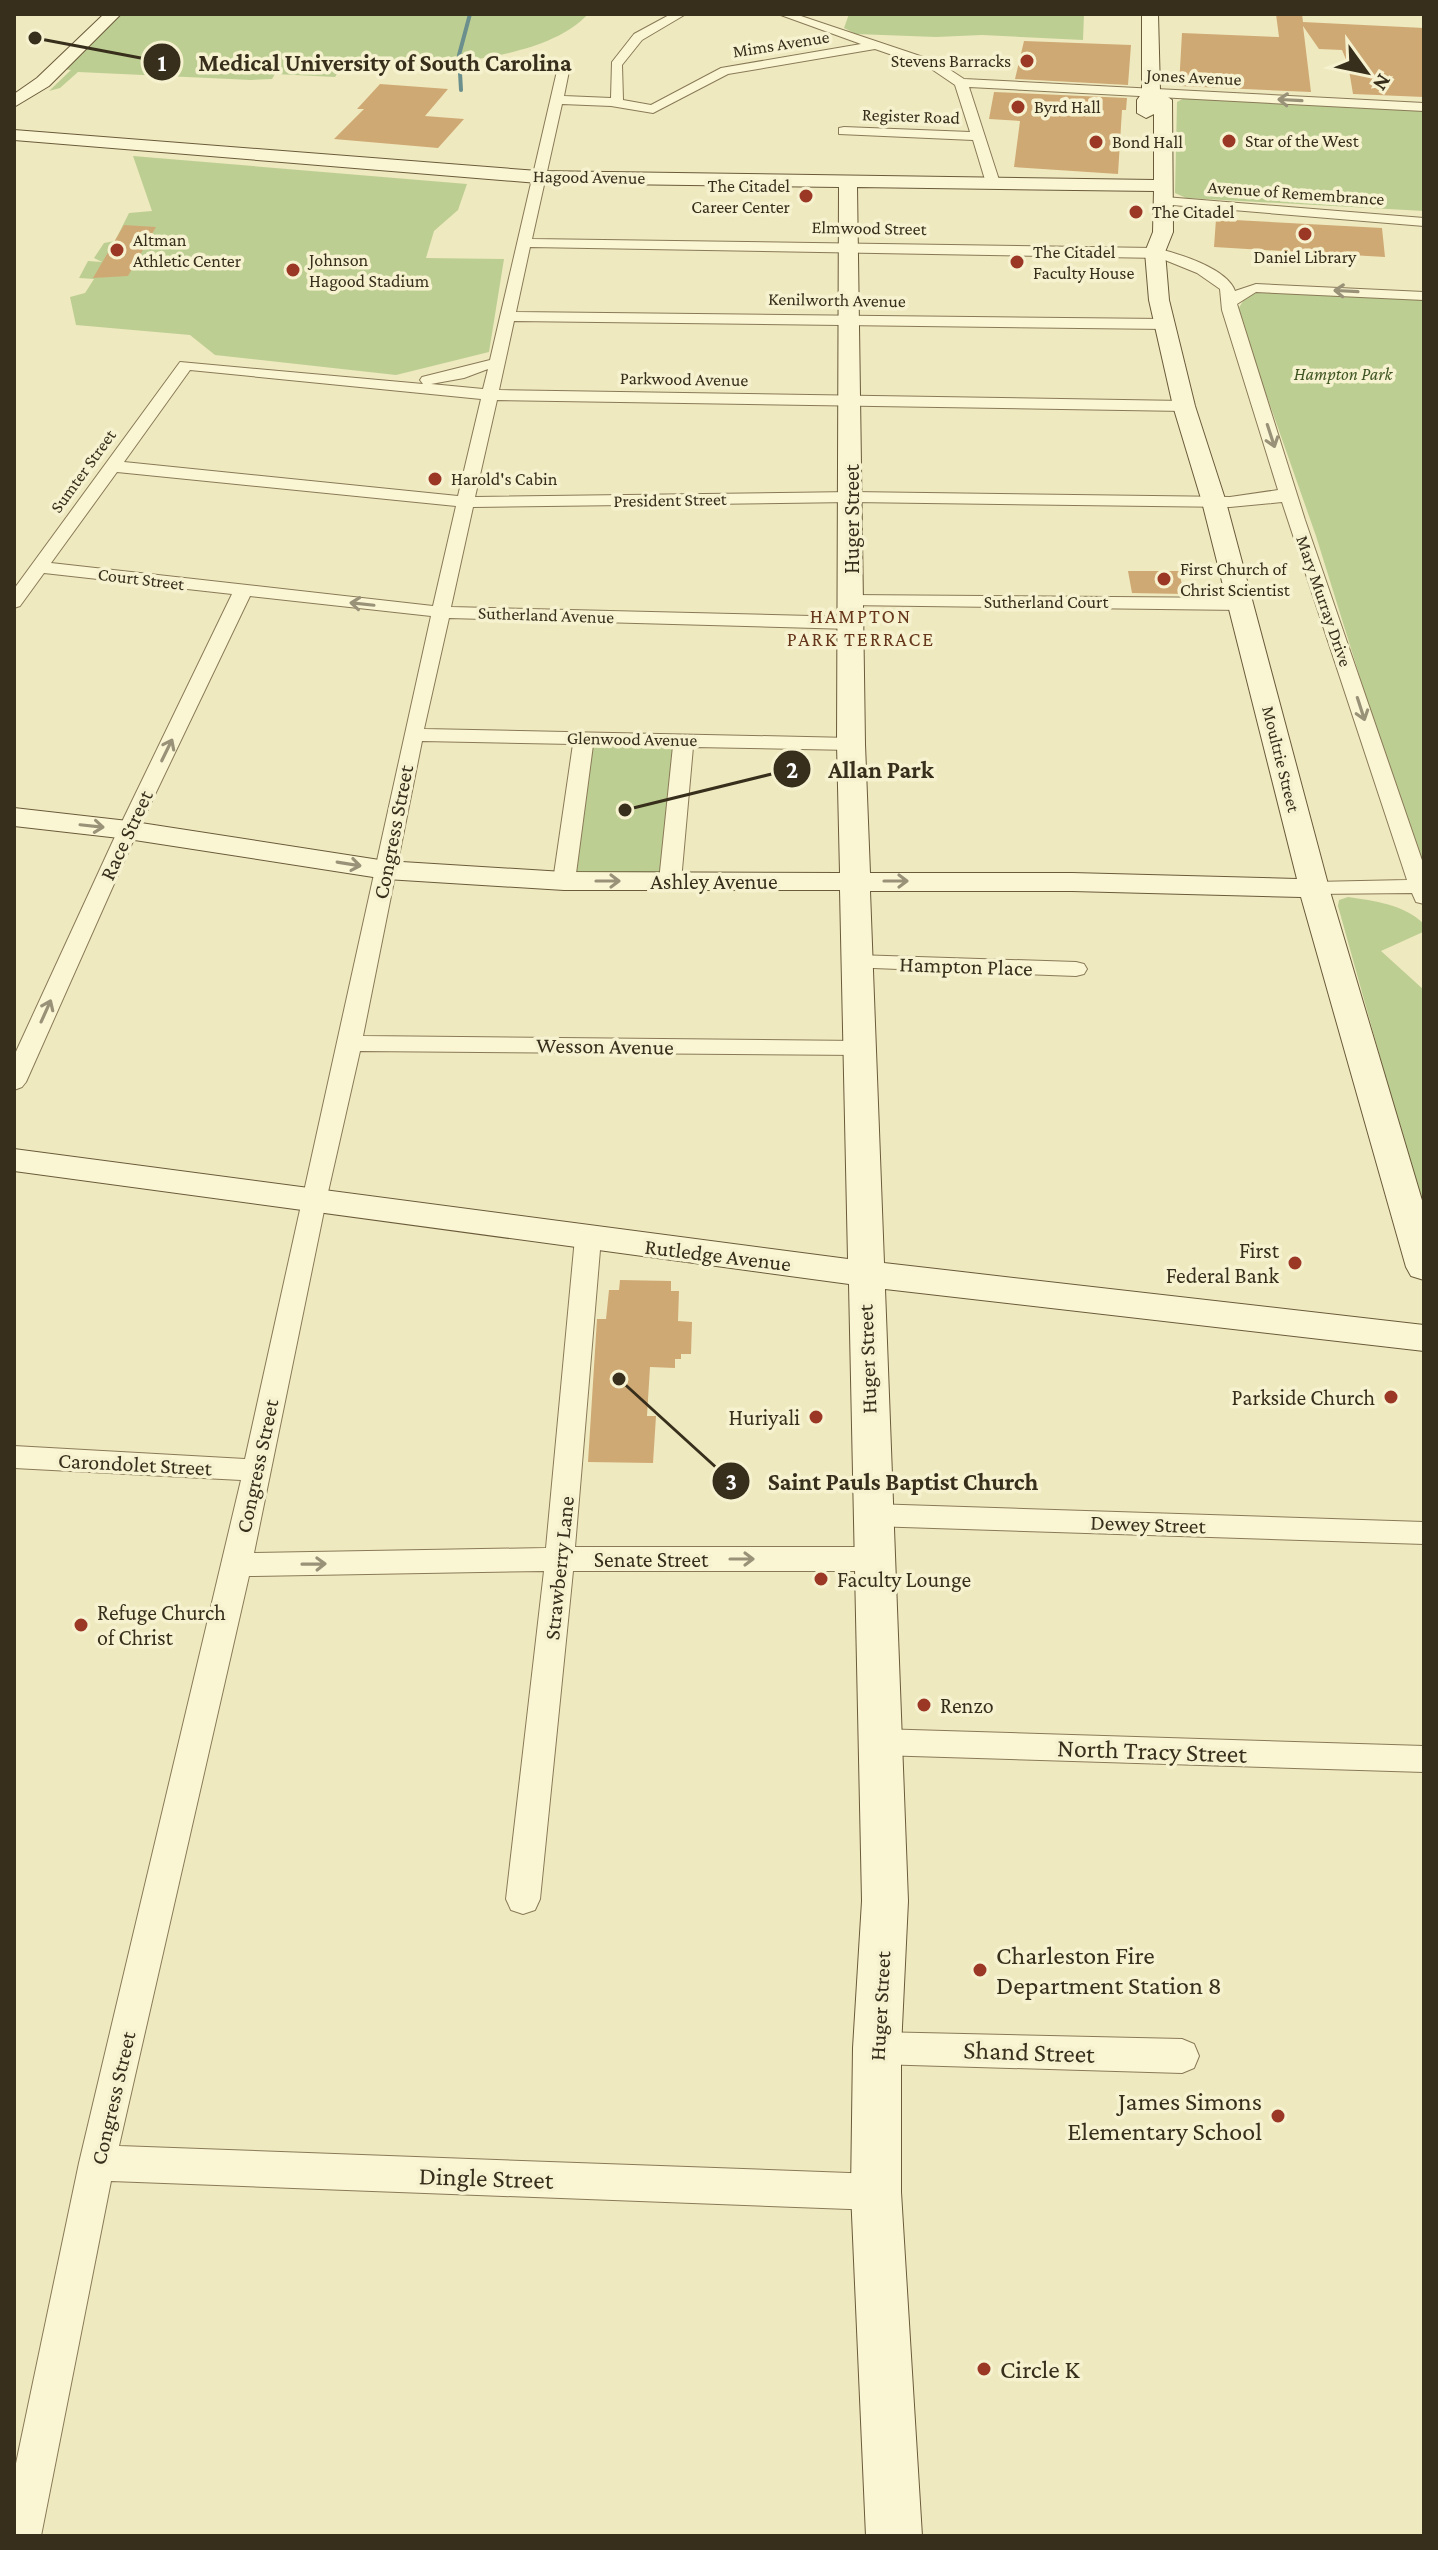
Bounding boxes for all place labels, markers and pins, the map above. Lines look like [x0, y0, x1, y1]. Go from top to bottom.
callout: Medical University of South Carolina [142, 38, 588, 86]
place label: Stevens Barracks [891, 51, 1011, 71]
marker: Stevens Barracks [1018, 52, 1036, 70]
place label: Byrd Hall [1034, 97, 1101, 117]
marker: Byrd Hall [1009, 98, 1027, 116]
place label: Star of the West [1245, 131, 1360, 151]
place label: Bond Hall [1112, 132, 1183, 152]
marker: Star of the West [1220, 132, 1238, 150]
marker: Bond Hall [1087, 133, 1105, 151]
place label: The Citadel Career Center [691, 176, 791, 217]
marker: The Citadel Career Center [797, 187, 815, 205]
place label: The Citadel [1152, 202, 1235, 222]
marker: The Citadel [1127, 203, 1145, 221]
marker: Daniel Library [1296, 225, 1314, 243]
place label: Altman Athletic Center [133, 230, 242, 271]
marker: Altman Athletic Center [108, 241, 126, 259]
place label: The Citadel Faculty House [1033, 242, 1134, 283]
place label: Daniel Library [1254, 247, 1357, 267]
place label: Johnson Hagood Stadium [307, 250, 430, 291]
marker: The Citadel Faculty House [1008, 253, 1026, 271]
marker: Johnson Hagood Stadium [284, 261, 302, 279]
place label: Harold's Cabin [451, 469, 558, 489]
marker: Harold's Cabin [426, 470, 444, 488]
place label: First Church of Christ Scientist [1180, 559, 1291, 600]
marker: First Church of Christ Scientist [1155, 570, 1173, 588]
callout: Allan Park [772, 745, 950, 793]
place label: First Federal Bank [1166, 1238, 1280, 1288]
marker: First Federal Bank [1286, 1254, 1304, 1272]
place label: Parkside Church [1232, 1385, 1375, 1410]
marker: Parkside Church [1382, 1388, 1400, 1406]
place label: Huriyali [729, 1405, 800, 1430]
marker: Huriyali [807, 1408, 825, 1426]
callout: Saint Pauls Baptist Church [711, 1457, 1054, 1505]
place label: Faculty Lounge [837, 1567, 971, 1592]
marker: Faculty Lounge [812, 1570, 830, 1588]
place label: Refuge Church of Christ [97, 1600, 226, 1650]
marker: Refuge Church of Christ [72, 1616, 90, 1634]
place label: Renzo [940, 1693, 994, 1718]
marker: Renzo [915, 1696, 933, 1714]
place label: Charleston Fire Department Station 8 [996, 1941, 1222, 2000]
marker: Charleston Fire Department Station 8 [971, 1961, 989, 1979]
place label: James Simons Elementary School [1067, 2087, 1262, 2146]
marker: James Simons Elementary School [1269, 2107, 1287, 2125]
place label: Circle K [1000, 2355, 1081, 2384]
marker: Circle K [975, 2360, 993, 2378]

